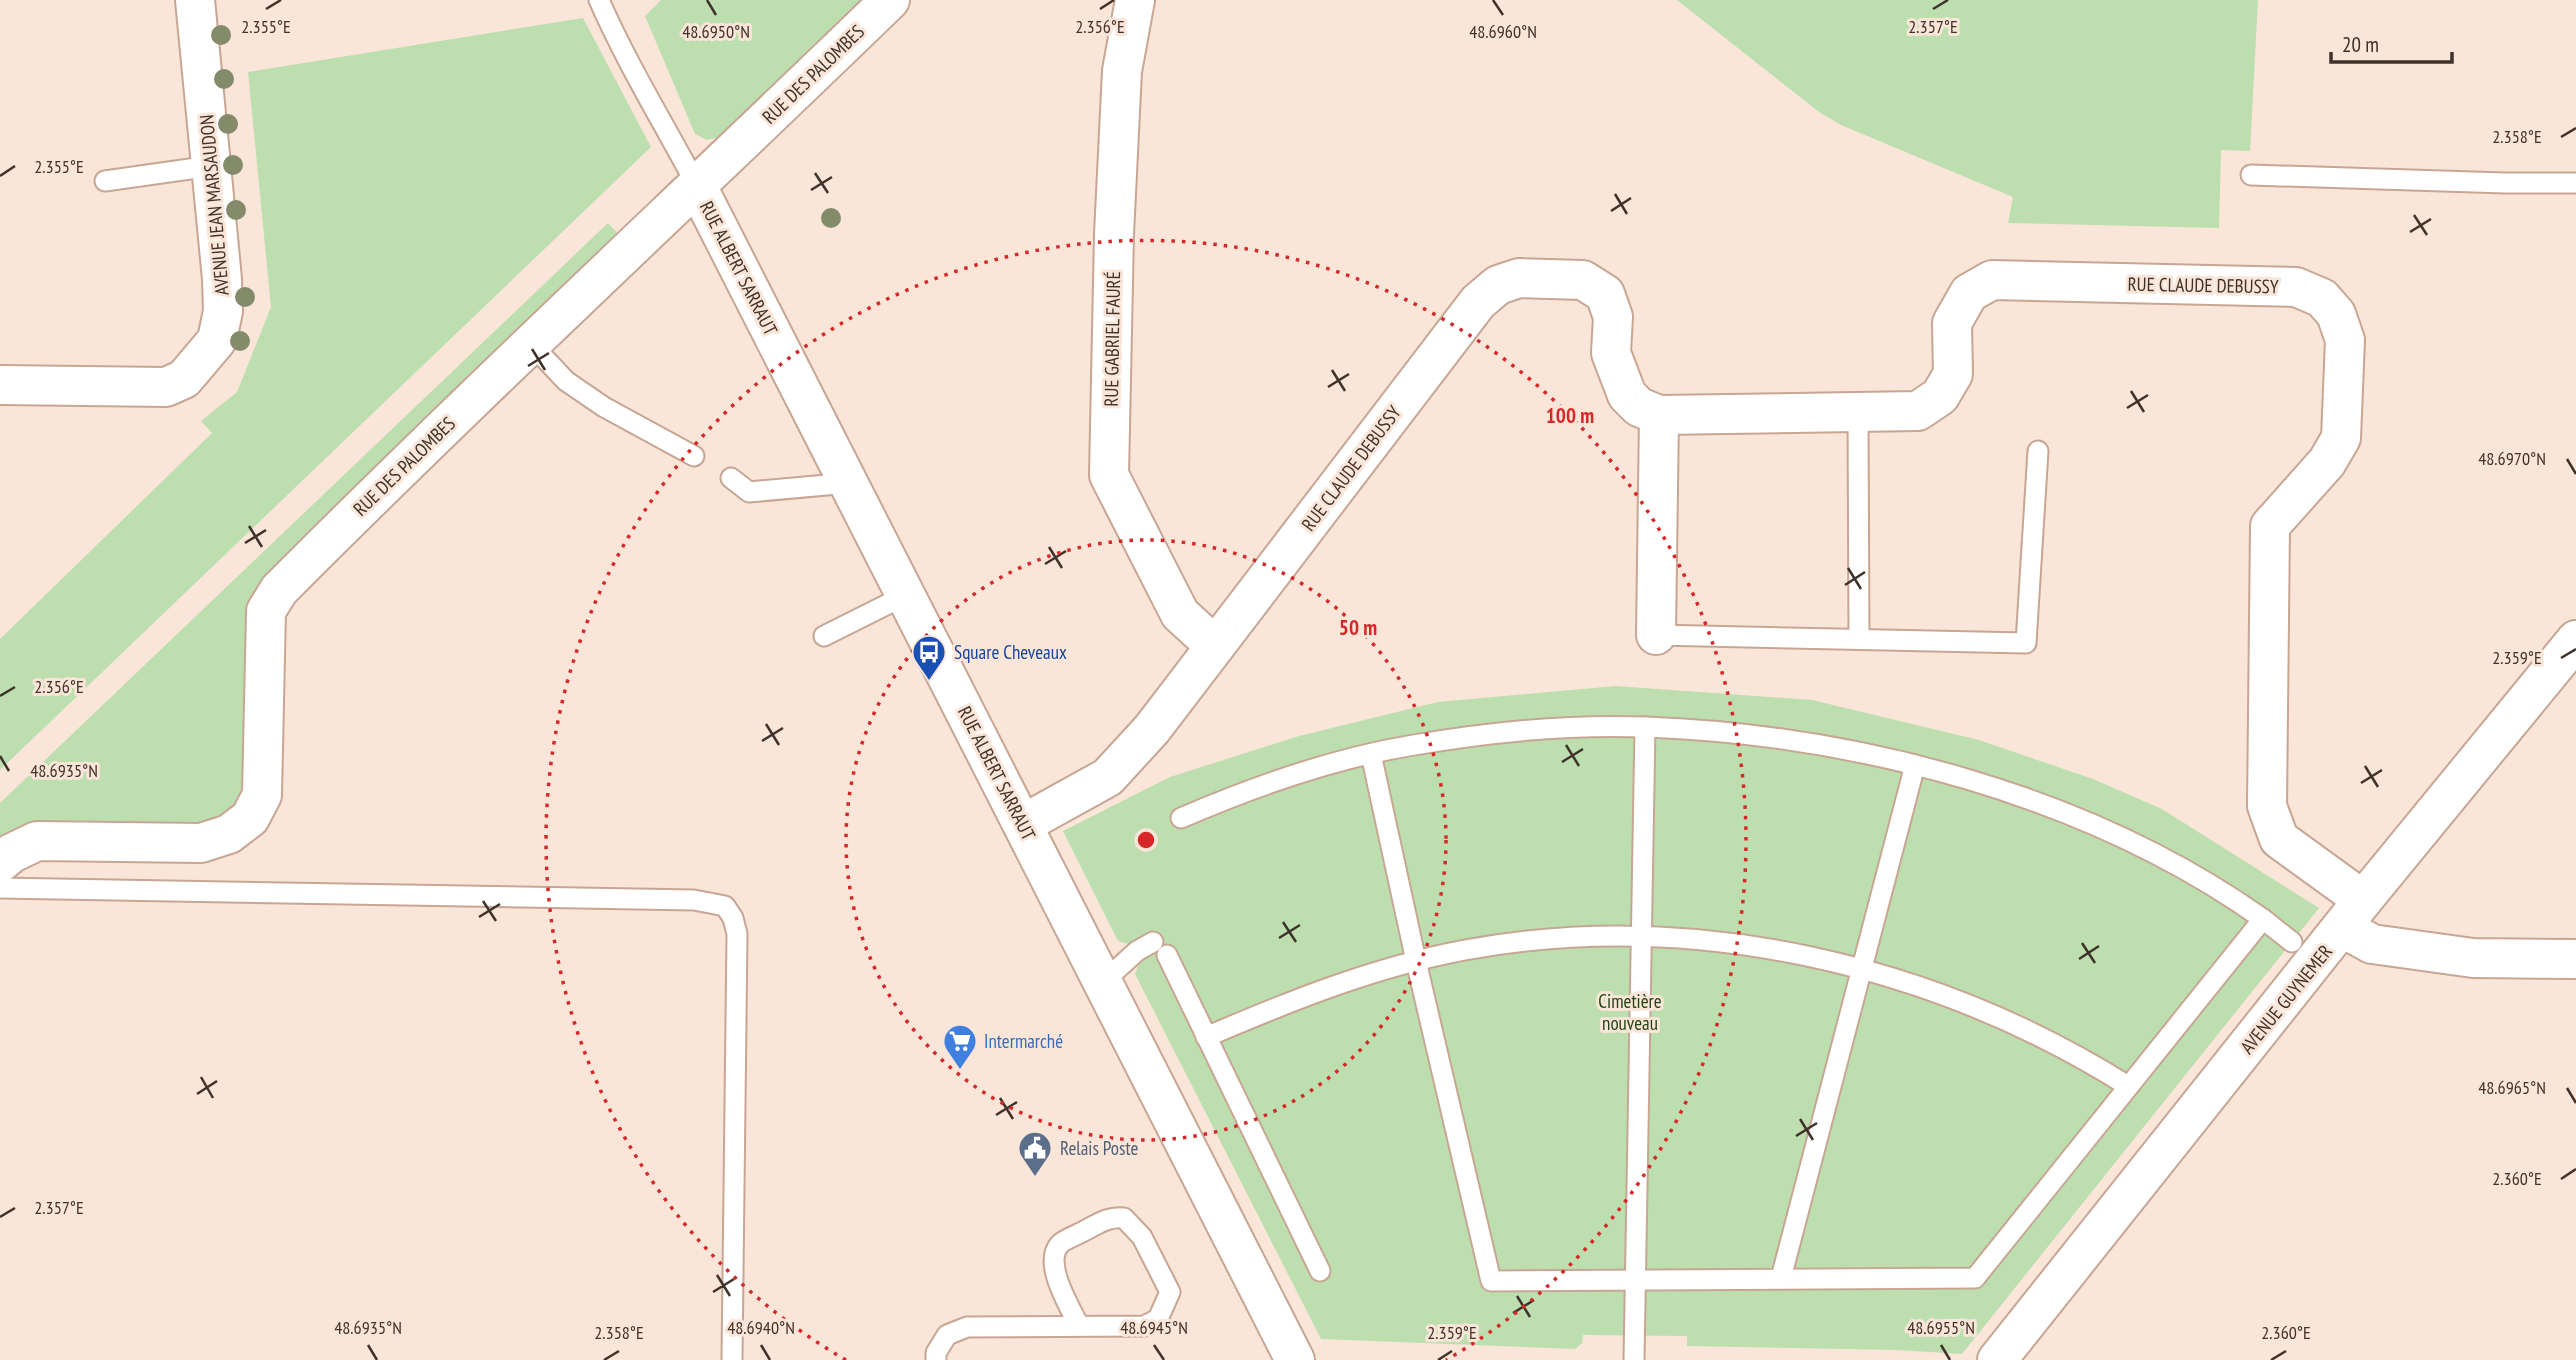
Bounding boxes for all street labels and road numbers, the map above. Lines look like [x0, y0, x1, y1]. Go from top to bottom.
street label: RUE DES PALOMBES [757, 19, 869, 129]
street label: AVENUE JEAN MARSAUDON [194, 114, 234, 296]
street label: RUE ALBERT SARRAUT [695, 197, 783, 339]
street label: RUE GABRIEL FAURÉ [1099, 271, 1125, 407]
street label: RUE CLAUDE DEBUSSY [2127, 272, 2279, 298]
street label: RUE CLAUDE DEBUSSY [1296, 400, 1406, 535]
street label: RUE DES PALOMBES [348, 411, 460, 521]
street label: RUE ALBERT SARRAUT [953, 702, 1041, 844]
street label: AVENUE GUYNEMER [2235, 940, 2337, 1058]

